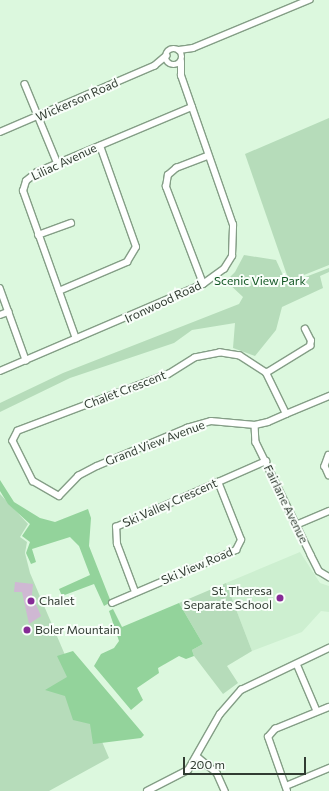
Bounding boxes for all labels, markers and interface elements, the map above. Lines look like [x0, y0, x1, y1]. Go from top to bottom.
street label: Wickerson Road [34, 75, 120, 125]
street label: Liliac Avenue [29, 141, 99, 183]
park label: Scenic View Park [214, 274, 306, 288]
street label: Ironwood Road [122, 278, 204, 326]
street label: Chalet Crescent [82, 368, 168, 412]
street label: Grand View Avenue [103, 417, 207, 469]
street label: Fairlane Avenue [261, 462, 311, 546]
street label: Ski Valley Crescent [120, 476, 220, 530]
street label: Ski View Road [159, 544, 235, 588]
place label: St. Theresa Separate School [184, 584, 272, 612]
marker: St. Theresa Separate School [275, 593, 285, 603]
place label: Chalet [39, 594, 75, 608]
marker: Chalet [26, 596, 36, 606]
place label: Boler Mountain [35, 623, 120, 637]
marker: Boler Mountain [22, 625, 32, 635]
scale bar [185, 749, 308, 775]
text: 200 m [190, 757, 225, 771]

